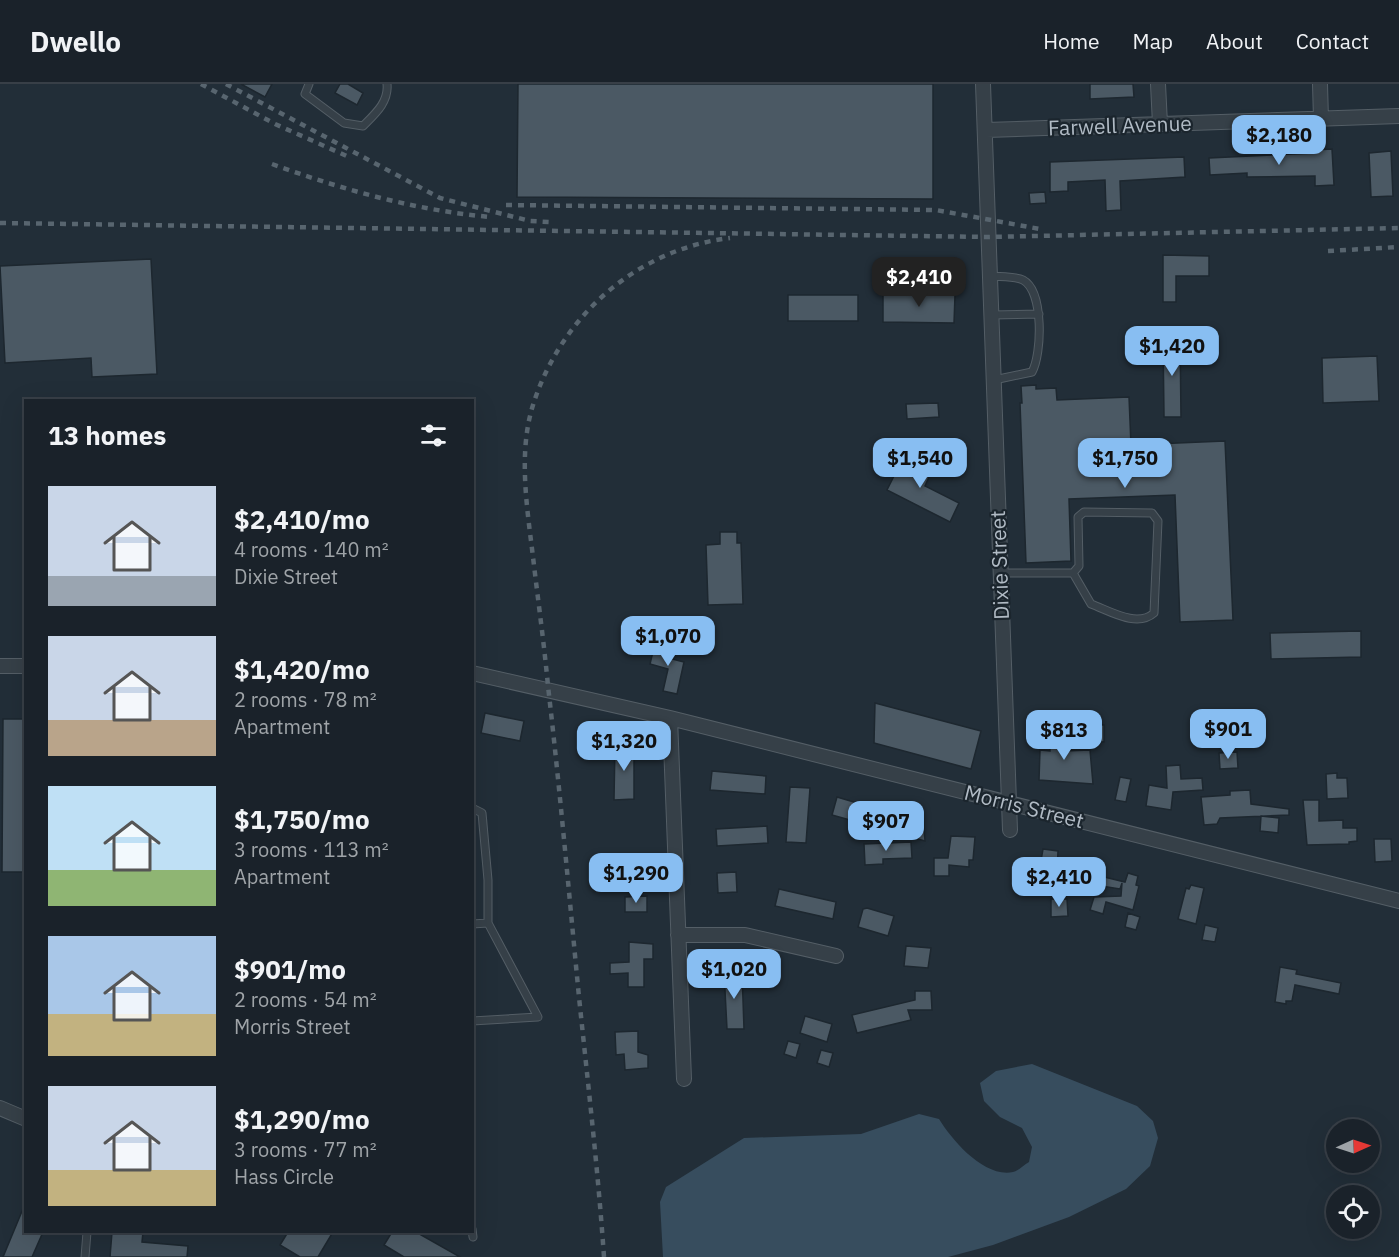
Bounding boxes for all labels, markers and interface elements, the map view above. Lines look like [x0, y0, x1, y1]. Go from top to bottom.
text: Dwello [30, 23, 121, 60]
text: Home [1043, 27, 1100, 55]
text: Map [1133, 27, 1173, 55]
text: About [1206, 27, 1263, 55]
text: Contact [1296, 27, 1369, 55]
street label: Farwell Avenue [1048, 108, 1192, 142]
pin: $2,180 [1230, 115, 1328, 166]
text: $2,180 [1246, 121, 1312, 148]
pin: $2,410 [870, 257, 968, 308]
text: $2,410 [886, 263, 952, 290]
pin: $1,420 [1123, 326, 1221, 377]
text: $1,420 [1139, 332, 1205, 359]
text: 13 homes [48, 418, 166, 452]
icon: filters [417, 419, 450, 452]
pin: $1,540 [871, 438, 969, 489]
pin: $1,750 [1076, 438, 1174, 489]
text: $1,540 [887, 444, 953, 471]
text: $1,750 [1092, 444, 1158, 471]
text: $2,410/mo [234, 502, 370, 536]
icon: home [96, 510, 168, 582]
street label: Dixie Street [983, 510, 1015, 620]
text: 4 rooms · 140 m² [234, 536, 389, 563]
text: Dixie Street [234, 563, 338, 590]
pin: $1,070 [619, 616, 717, 667]
text: $1,070 [635, 622, 701, 649]
text: $1,420/mo [234, 652, 370, 686]
icon: home [96, 660, 168, 732]
text: 2 rooms · 78 m² [234, 686, 377, 713]
pin: $901 [1192, 709, 1264, 760]
pin: $813 [1028, 710, 1100, 761]
text: Apartment [234, 713, 330, 740]
text: $901 [1204, 715, 1252, 742]
text: $813 [1040, 716, 1088, 743]
pin: $1,320 [575, 721, 673, 772]
text: $1,320 [591, 727, 657, 754]
street label: Morris Street [962, 778, 1087, 834]
pin: $907 [850, 801, 922, 852]
text: $1,750/mo [234, 802, 370, 836]
text: $907 [862, 807, 910, 834]
icon: home [96, 810, 168, 882]
text: 3 rooms · 113 m² [234, 836, 389, 863]
pin: $1,290 [587, 853, 685, 904]
pin: $2,410 [1010, 857, 1108, 908]
text: $1,290 [603, 859, 669, 886]
text: Apartment [234, 863, 330, 890]
text: $2,410 [1026, 863, 1092, 890]
pin: $1,020 [685, 949, 783, 1000]
text: $901/mo [234, 952, 346, 986]
text: $1,020 [701, 955, 767, 982]
icon: home [96, 960, 168, 1032]
text: 2 rooms · 54 m² [234, 986, 377, 1013]
text: Morris Street [234, 1013, 350, 1040]
text: $1,290/mo [234, 1102, 370, 1136]
icon: home [96, 1110, 168, 1182]
north arrow [1326, 1119, 1380, 1173]
map controls [1326, 1119, 1380, 1239]
text: 3 rooms · 77 m² [234, 1136, 377, 1163]
text: Hass Circle [234, 1163, 334, 1190]
button: locate [1326, 1185, 1380, 1239]

